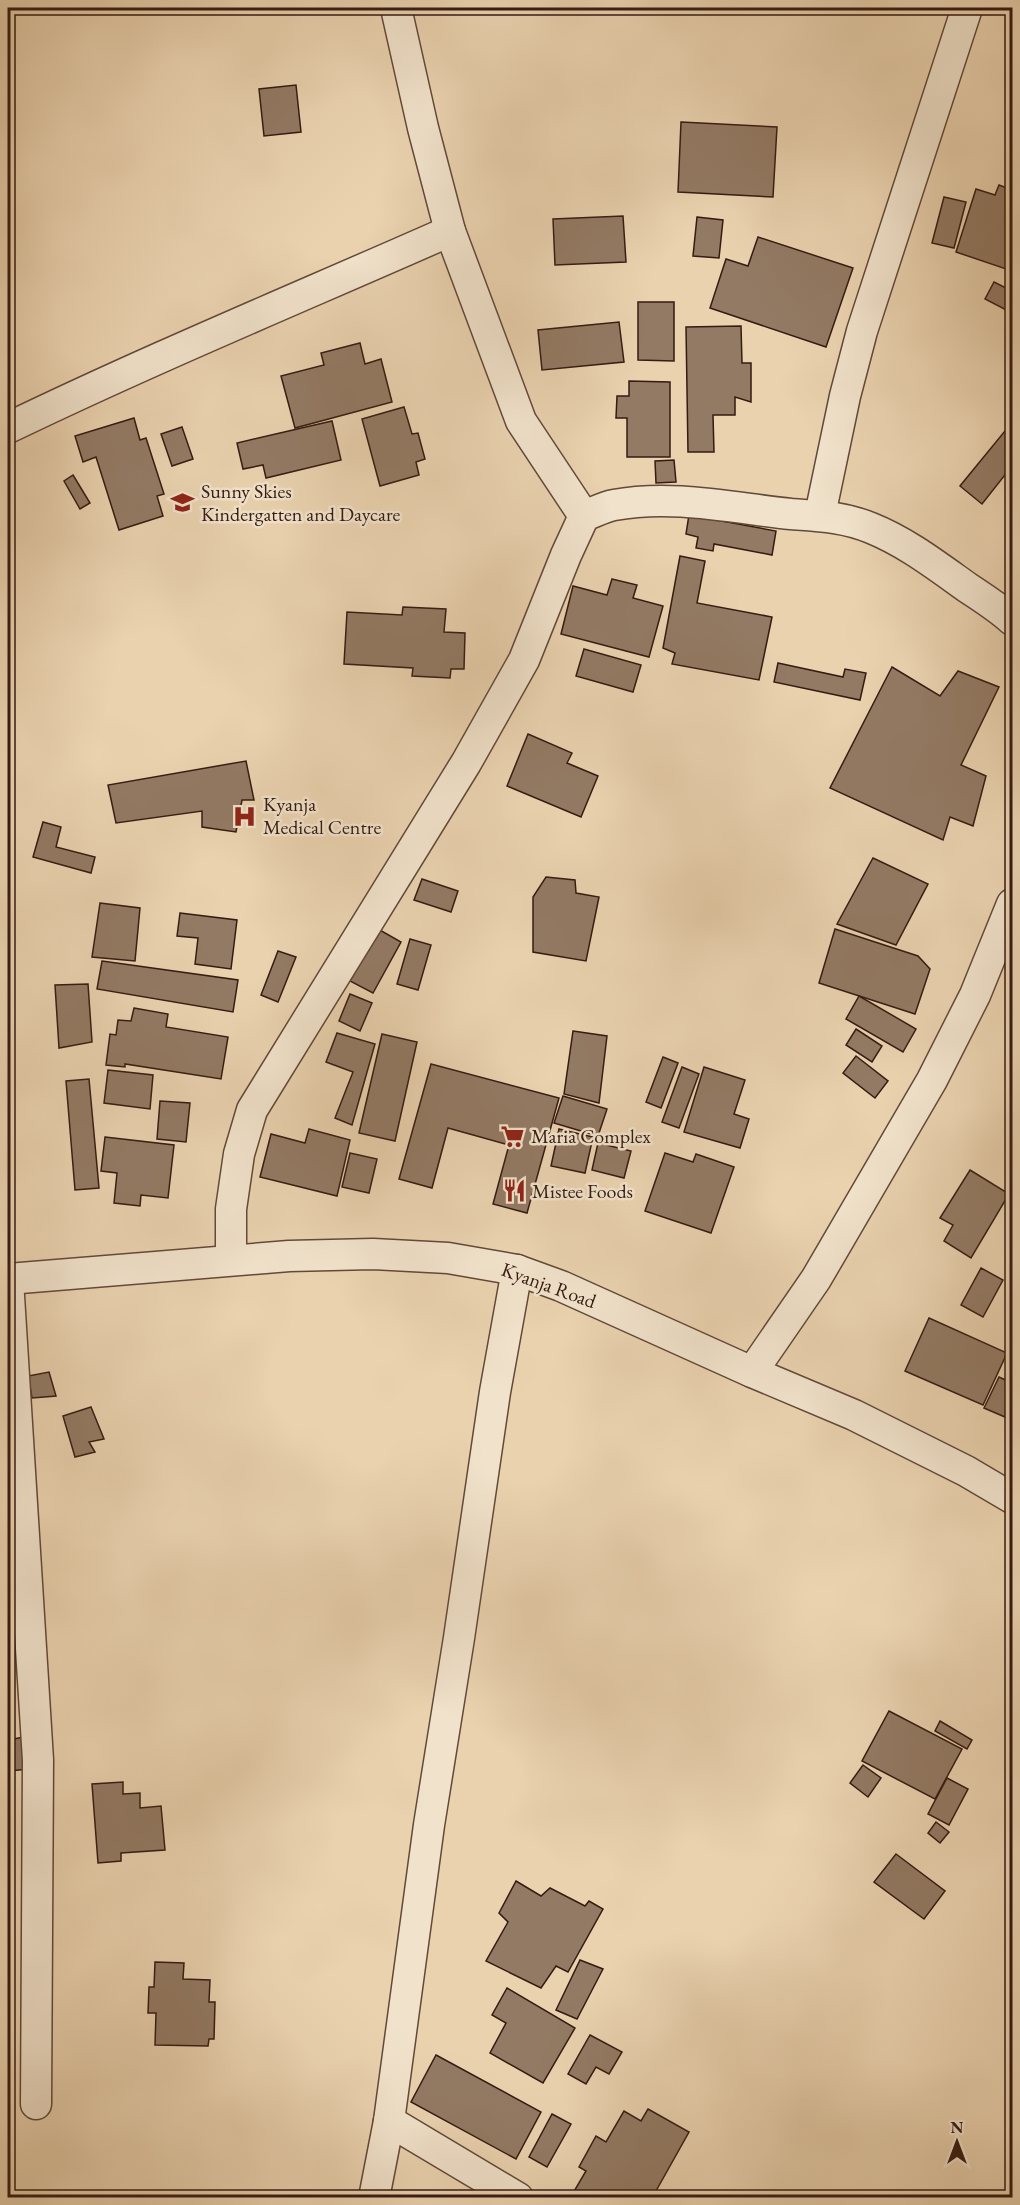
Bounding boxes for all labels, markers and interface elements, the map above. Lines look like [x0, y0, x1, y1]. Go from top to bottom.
place label: Sunny Skies Kindergatten and Daycare [201, 478, 401, 527]
school or university icon: Sunny Skies Kindergatten and Daycare [170, 490, 196, 516]
place label: Kyanja Medical Centre [263, 791, 381, 840]
hospital icon: Kyanja Medical Centre [232, 803, 258, 829]
supermarket icon: Maria Complex [500, 1123, 526, 1149]
place label: Maria Complex [531, 1123, 651, 1149]
restaurant icon: Mistee Foods [501, 1178, 527, 1204]
place label: Mistee Foods [532, 1178, 633, 1204]
street label: Kyanja Road [498, 1256, 601, 1314]
north arrow [927, 2112, 987, 2172]
text: N [951, 2117, 964, 2138]

